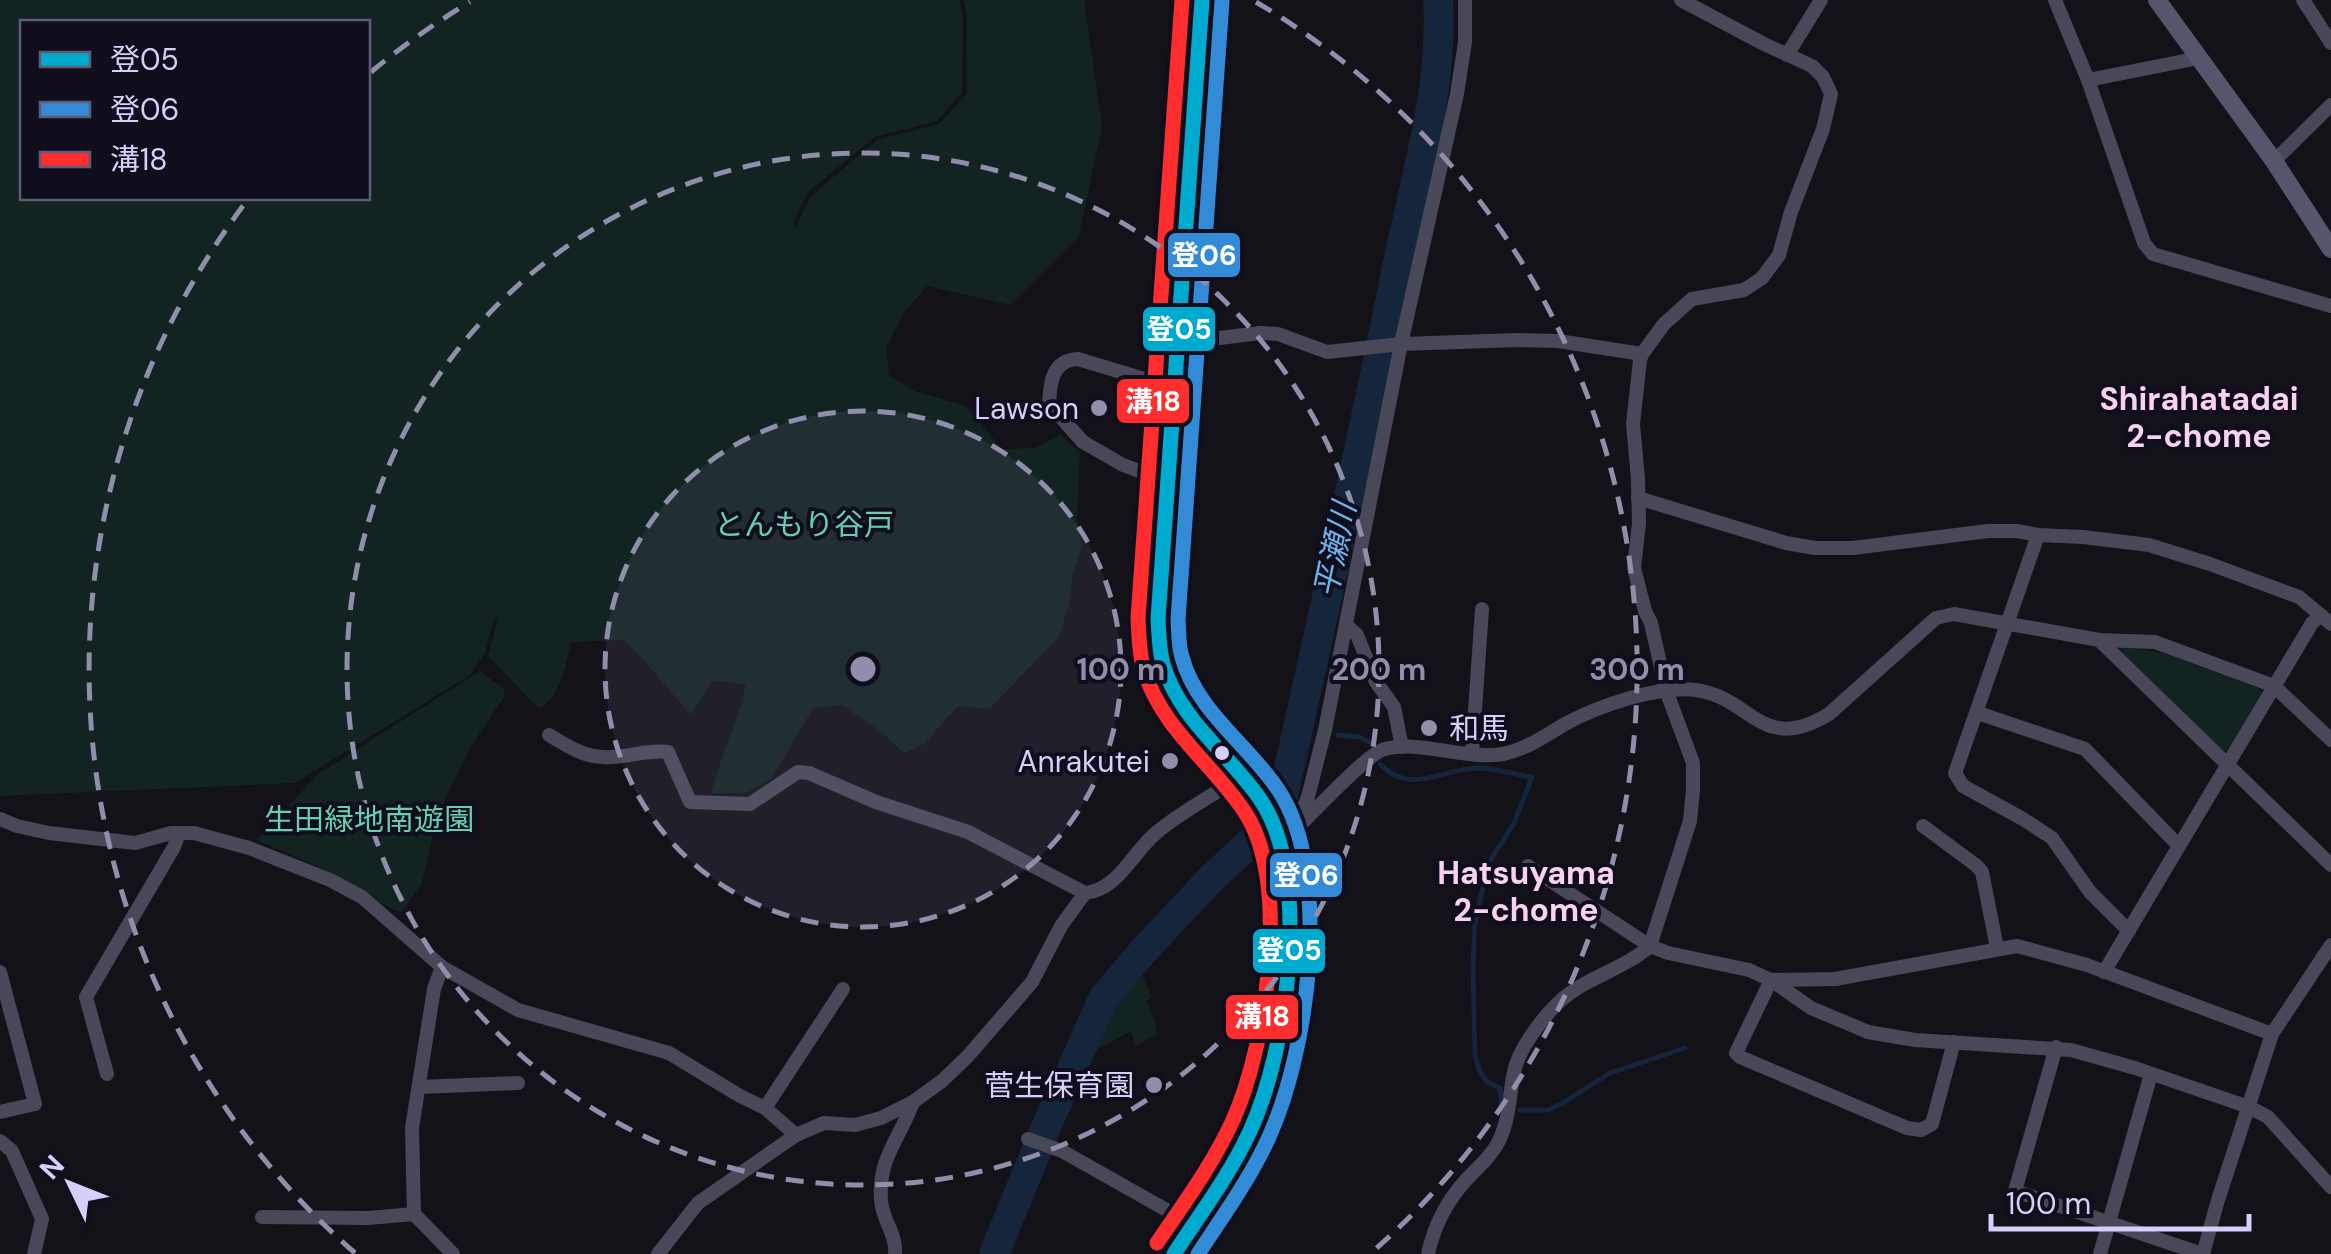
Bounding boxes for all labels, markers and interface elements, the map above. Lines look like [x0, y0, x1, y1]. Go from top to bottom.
legend [20, 20, 370, 200]
text: 登05 [110, 40, 179, 79]
text: 登06 [110, 90, 179, 129]
text: 溝18 [110, 140, 168, 179]
line badge: 登06 [1166, 231, 1242, 279]
text: 登06 [1171, 237, 1237, 274]
line badge: 登05 [1141, 305, 1217, 353]
text: 登05 [1146, 311, 1212, 348]
line badge: 溝18 [1115, 377, 1191, 425]
district label: Shirahatadai 2-chome [2099, 378, 2299, 457]
text: 溝18 [1125, 383, 1181, 420]
place label: Lawson [974, 389, 1079, 428]
marker: Lawson [1088, 397, 1110, 419]
water label: 平瀬川 [1304, 496, 1366, 601]
park label: とんもり谷戸 [714, 505, 894, 544]
text: 100 m [1077, 650, 1165, 689]
text: 200 m [1332, 650, 1426, 689]
text: 300 m [1589, 650, 1685, 689]
centre of rings [845, 651, 881, 687]
place label: 和馬 [1449, 709, 1509, 748]
marker: 和馬 [1418, 717, 1440, 739]
place label: Anrakutei [1018, 742, 1150, 781]
unlabelled marker [1212, 743, 1232, 763]
marker: Anrakutei [1159, 750, 1181, 772]
park label: 生田緑地南遊園 [264, 800, 474, 839]
line badge: 登06 [1268, 851, 1344, 899]
district label: Hatsuyama 2-chome [1437, 852, 1615, 931]
text: 登06 [1273, 857, 1339, 894]
line badge: 登05 [1251, 927, 1327, 975]
text: 登05 [1256, 932, 1322, 969]
line badge: 溝18 [1224, 993, 1300, 1041]
text: 溝18 [1234, 998, 1290, 1035]
place label: 菅生保育園 [984, 1066, 1134, 1105]
marker: 菅生保育園 [1143, 1074, 1165, 1096]
north arrow [20, 1134, 120, 1234]
text: N [32, 1147, 73, 1187]
scale bar [1991, 1169, 2248, 1231]
text: 100 m [2006, 1184, 2091, 1223]

